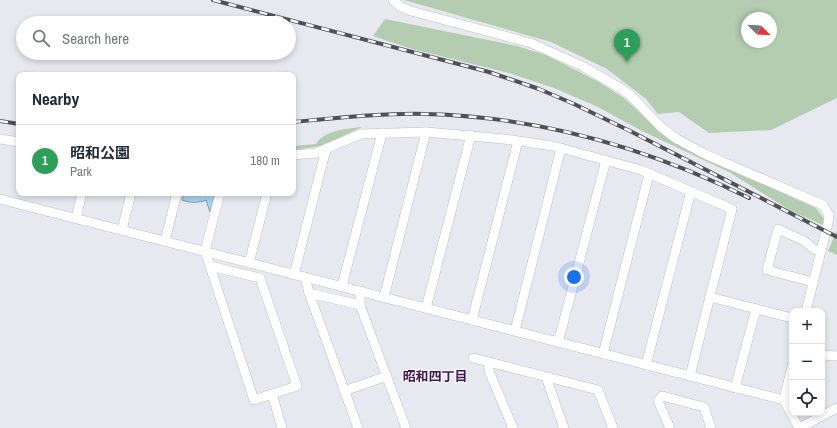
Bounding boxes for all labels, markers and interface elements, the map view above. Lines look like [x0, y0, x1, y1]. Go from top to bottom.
north arrow [741, 12, 777, 48]
search box [16, 16, 296, 60]
icon: search [30, 27, 52, 49]
text: Search here [62, 28, 129, 49]
pin: 1 [614, 29, 640, 62]
text: Nearby [32, 87, 79, 110]
text: 昭和公園 [70, 142, 130, 163]
text: 1 [42, 152, 48, 169]
text: 180 m [250, 152, 280, 169]
text: Park [70, 163, 92, 180]
your location [564, 267, 584, 287]
map controls [789, 308, 825, 416]
button: + [789, 308, 825, 344]
button: − [789, 344, 825, 380]
district label: 昭和四丁目 [402, 368, 468, 385]
button: locate [789, 380, 825, 416]

